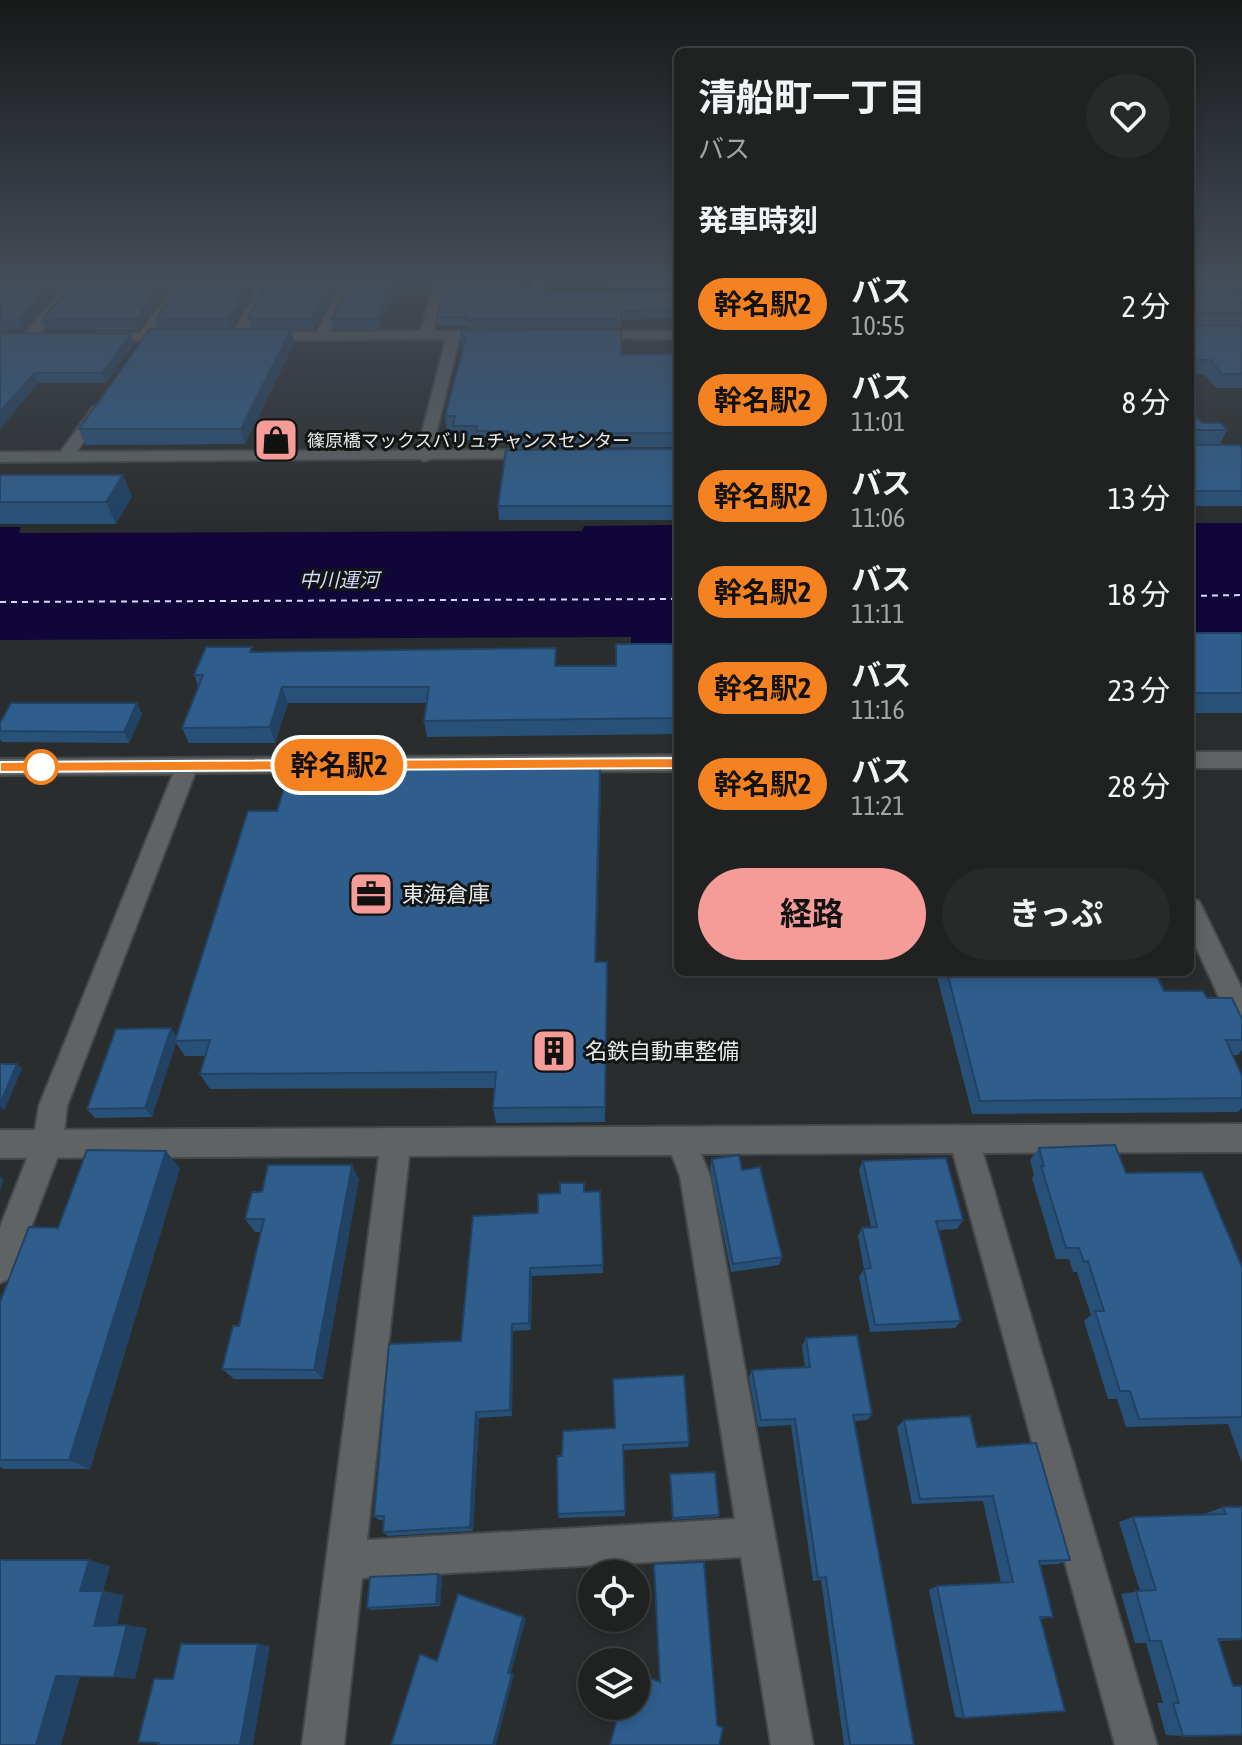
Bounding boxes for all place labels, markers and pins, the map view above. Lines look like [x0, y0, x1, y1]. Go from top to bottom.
shop icon: 篠原橋マックスバリュチャンスセンター [252, 416, 300, 464]
place label: 篠原橋マックスバリュチャンスセンター [307, 430, 630, 451]
unlabelled marker [24, 750, 58, 784]
office icon: 東海倉庫 [347, 870, 395, 918]
place label: 東海倉庫 [402, 881, 490, 907]
building icon: 名鉄自動車整備 [530, 1027, 578, 1075]
place label: 名鉄自動車整備 [585, 1038, 739, 1064]

